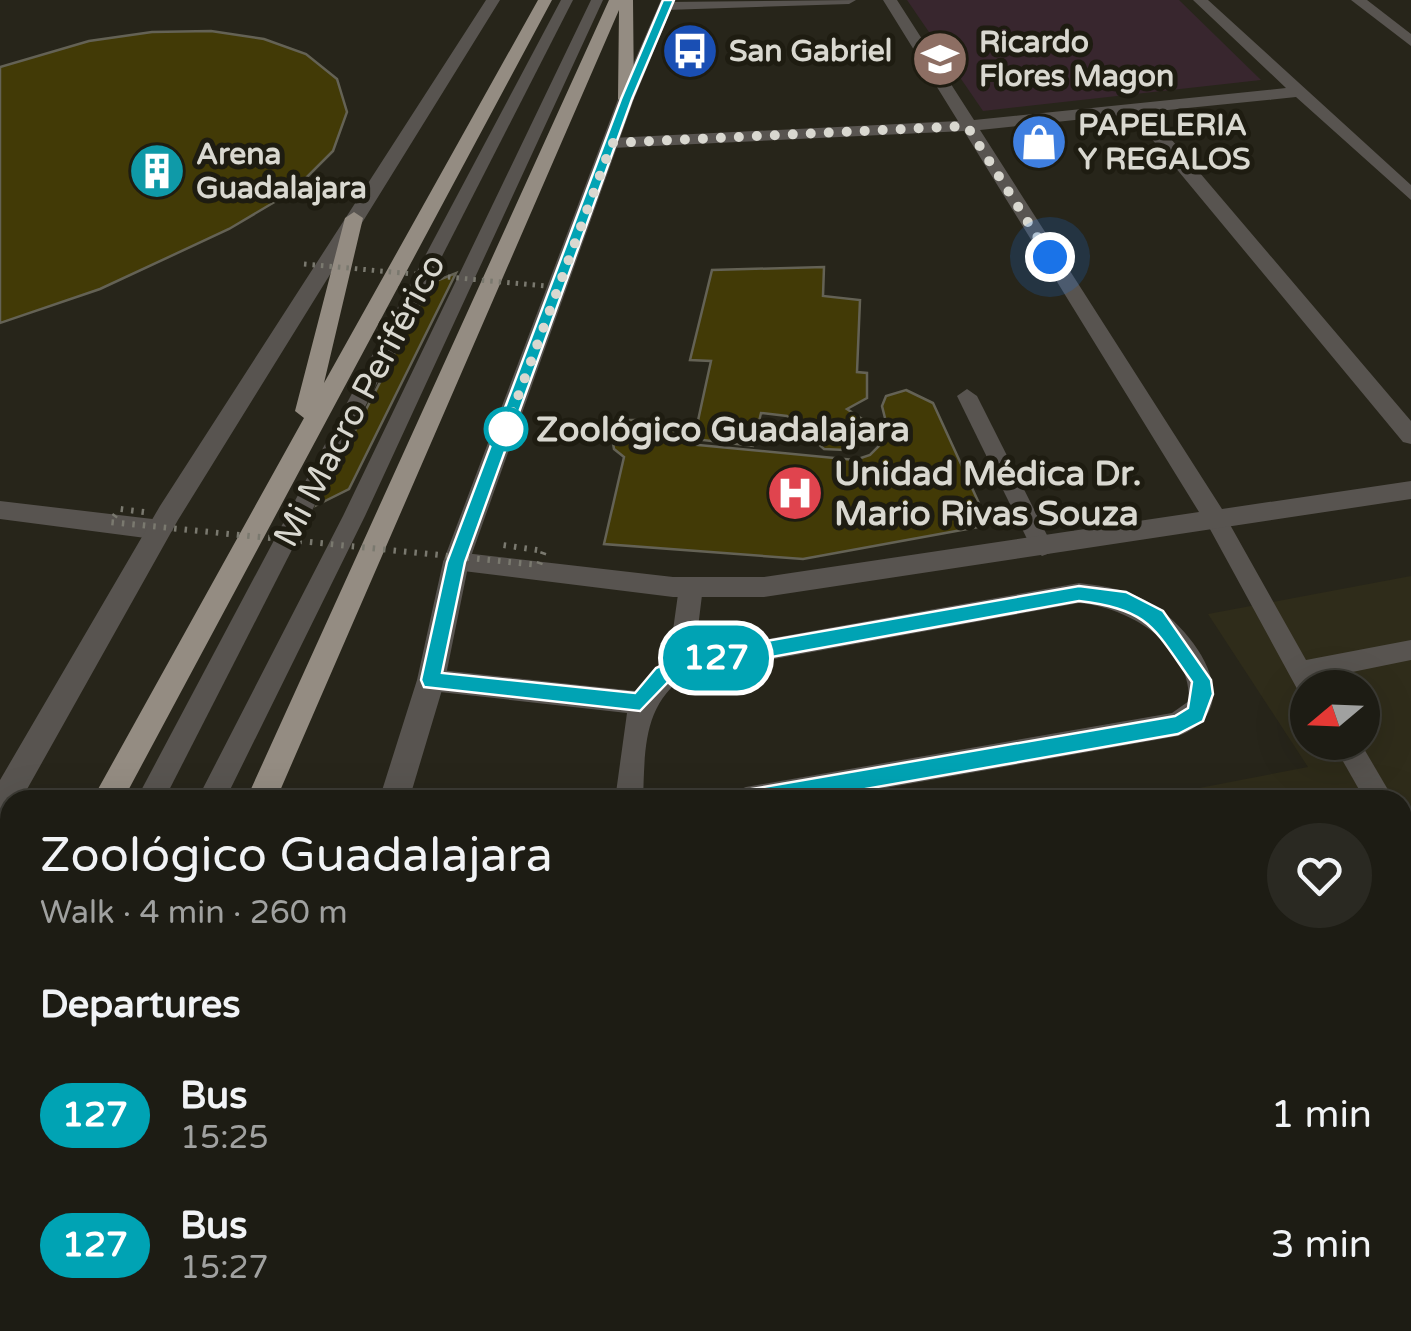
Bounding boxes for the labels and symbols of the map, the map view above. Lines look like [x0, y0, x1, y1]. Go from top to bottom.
bus stop icon: San Gabriel [660, 21, 720, 81]
place label: Ricardo Flores Magon [979, 24, 1174, 95]
school or university icon: Ricardo Flores Magon [910, 29, 970, 89]
place label: San Gabriel [729, 33, 892, 70]
place label: PAPELERIA Y REGALOS [1078, 107, 1250, 178]
shop icon: PAPELERIA Y REGALOS [1009, 112, 1069, 172]
place label: Arena Guadalajara [196, 136, 367, 207]
building icon: Arena Guadalajara [127, 141, 187, 201]
your location [1025, 232, 1075, 282]
street label: Mi Macro Periférico [265, 247, 455, 554]
marker: Zoológico Guadalajara [485, 408, 527, 450]
place label: Zoológico Guadalajara [536, 409, 910, 451]
place label: Unidad Médica Dr. Mario Rivas Souza [834, 453, 1142, 535]
hospital icon: Unidad Médica Dr. Mario Rivas Souza [765, 463, 825, 523]
line badge: 127 [658, 626, 774, 690]
north arrow [1290, 670, 1380, 760]

